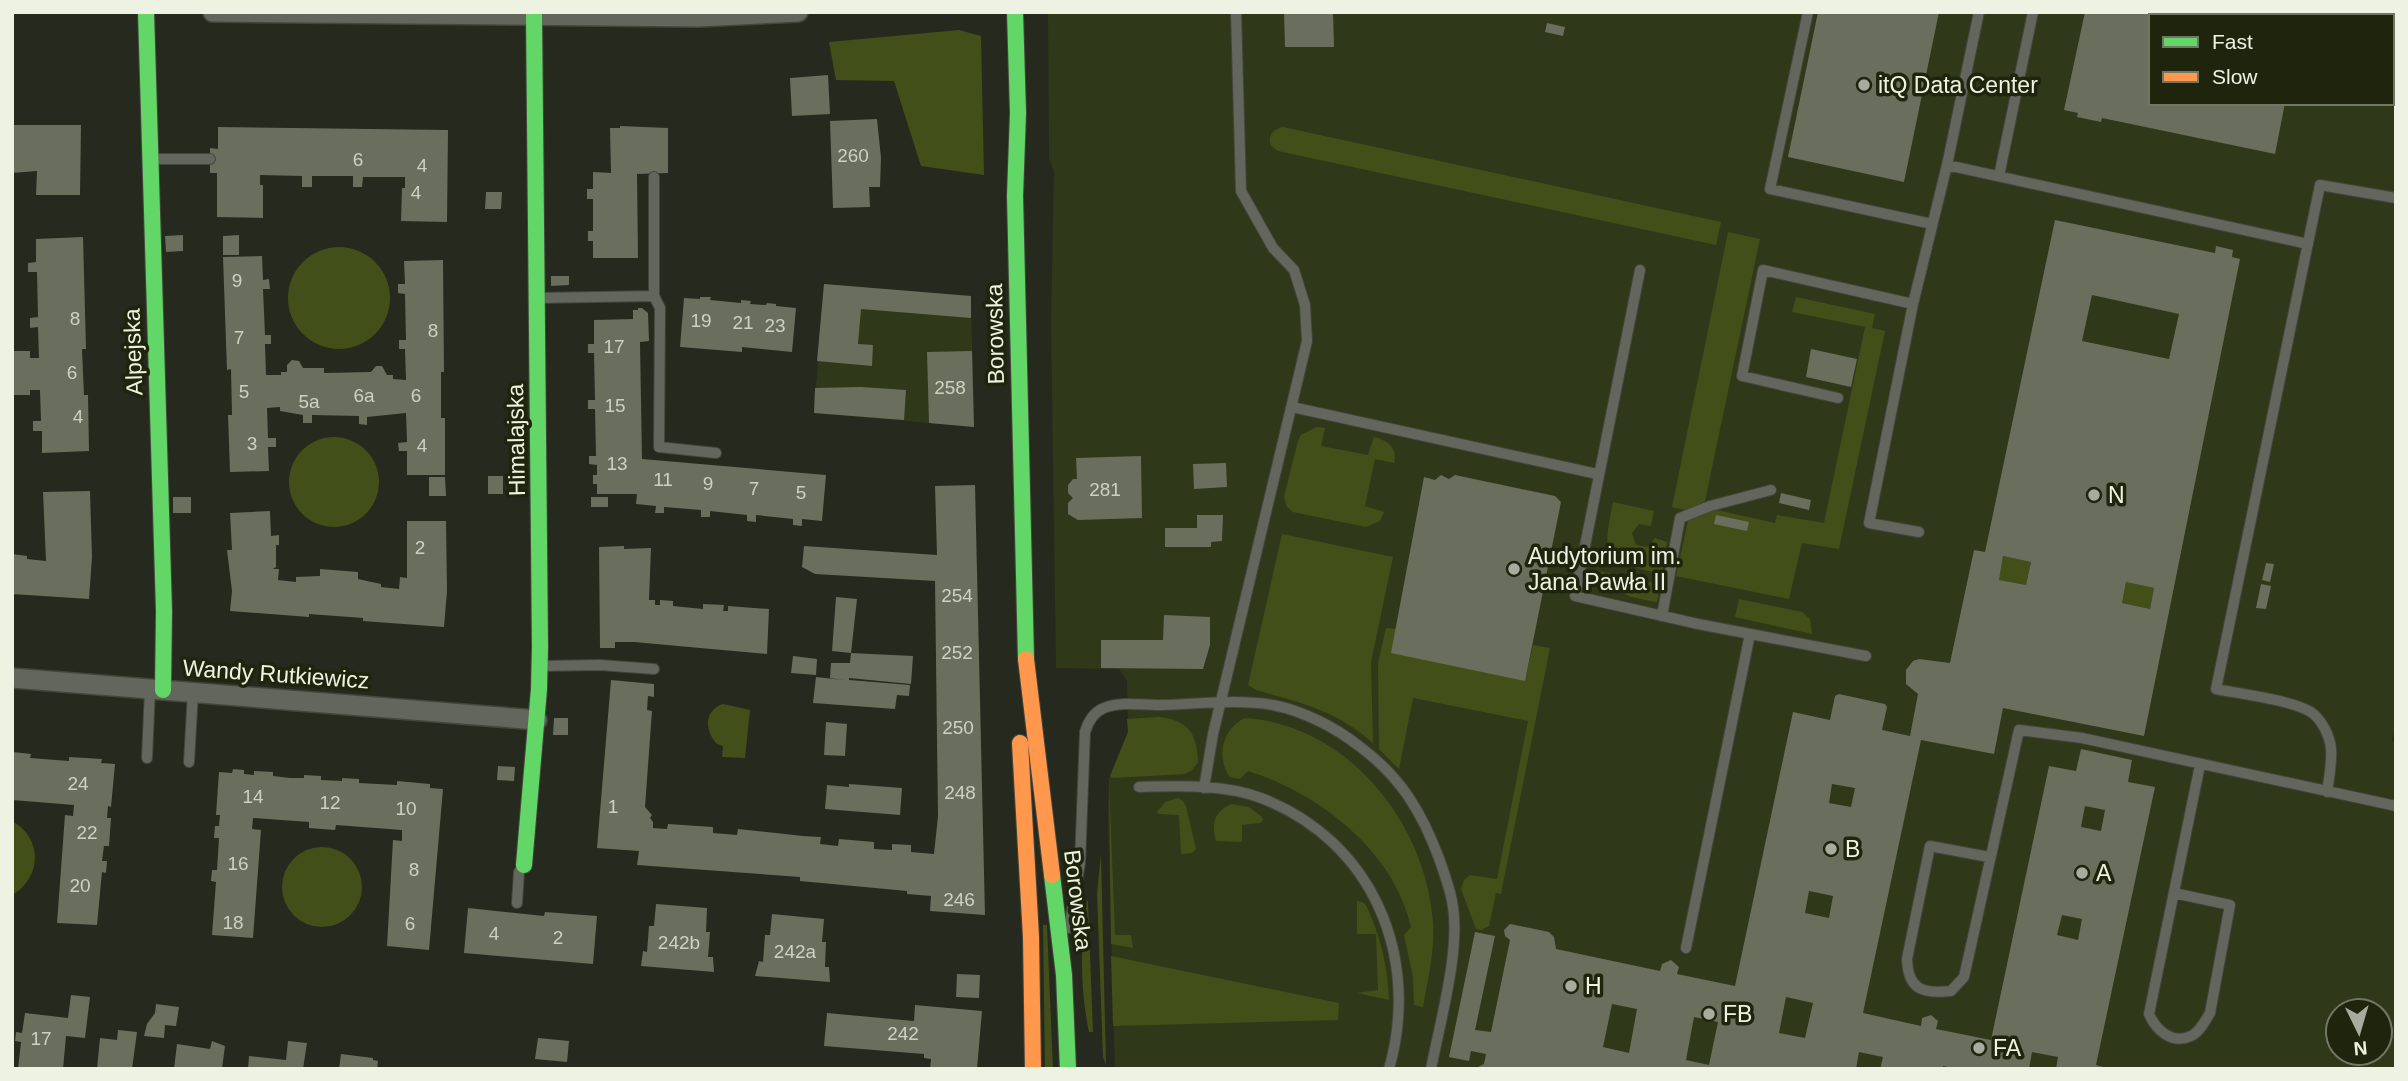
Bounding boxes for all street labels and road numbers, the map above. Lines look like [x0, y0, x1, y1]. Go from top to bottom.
street label: Borowska [981, 283, 1009, 385]
street label: Alpejska [118, 308, 148, 396]
street label: Himalajska [502, 383, 530, 496]
street label: Wandy Rutkiewicz [182, 655, 370, 693]
street label: Borowska [1059, 848, 1097, 952]

